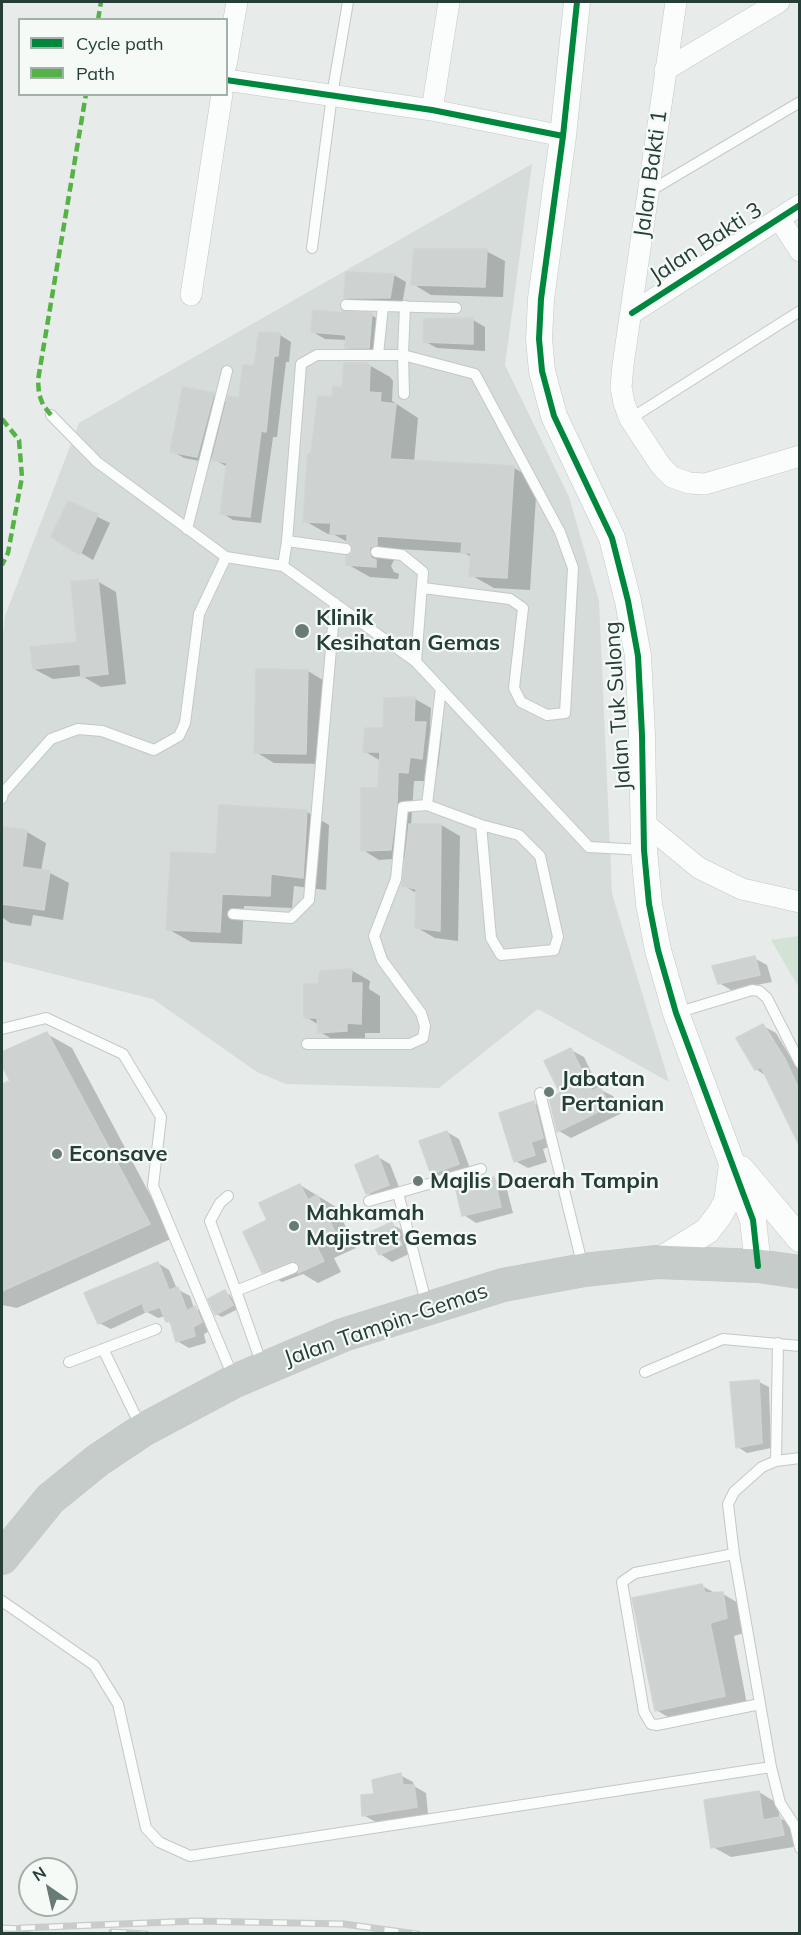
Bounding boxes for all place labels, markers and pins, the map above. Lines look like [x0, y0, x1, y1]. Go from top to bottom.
place label: Klinik Kesihatan Gemas [316, 605, 500, 656]
marker: Klinik Kesihatan Gemas [293, 622, 311, 640]
place label: Jabatan Pertanian [561, 1066, 664, 1118]
marker: Jabatan Pertanian [542, 1085, 556, 1099]
place label: Econsave [69, 1141, 168, 1167]
marker: Econsave [50, 1147, 64, 1161]
place label: Majlis Daerah Tampin [430, 1168, 659, 1194]
marker: Majlis Daerah Tampin [411, 1174, 425, 1188]
place label: Mahkamah Majistret Gemas [306, 1200, 477, 1252]
marker: Mahkamah Majistret Gemas [287, 1219, 301, 1233]

